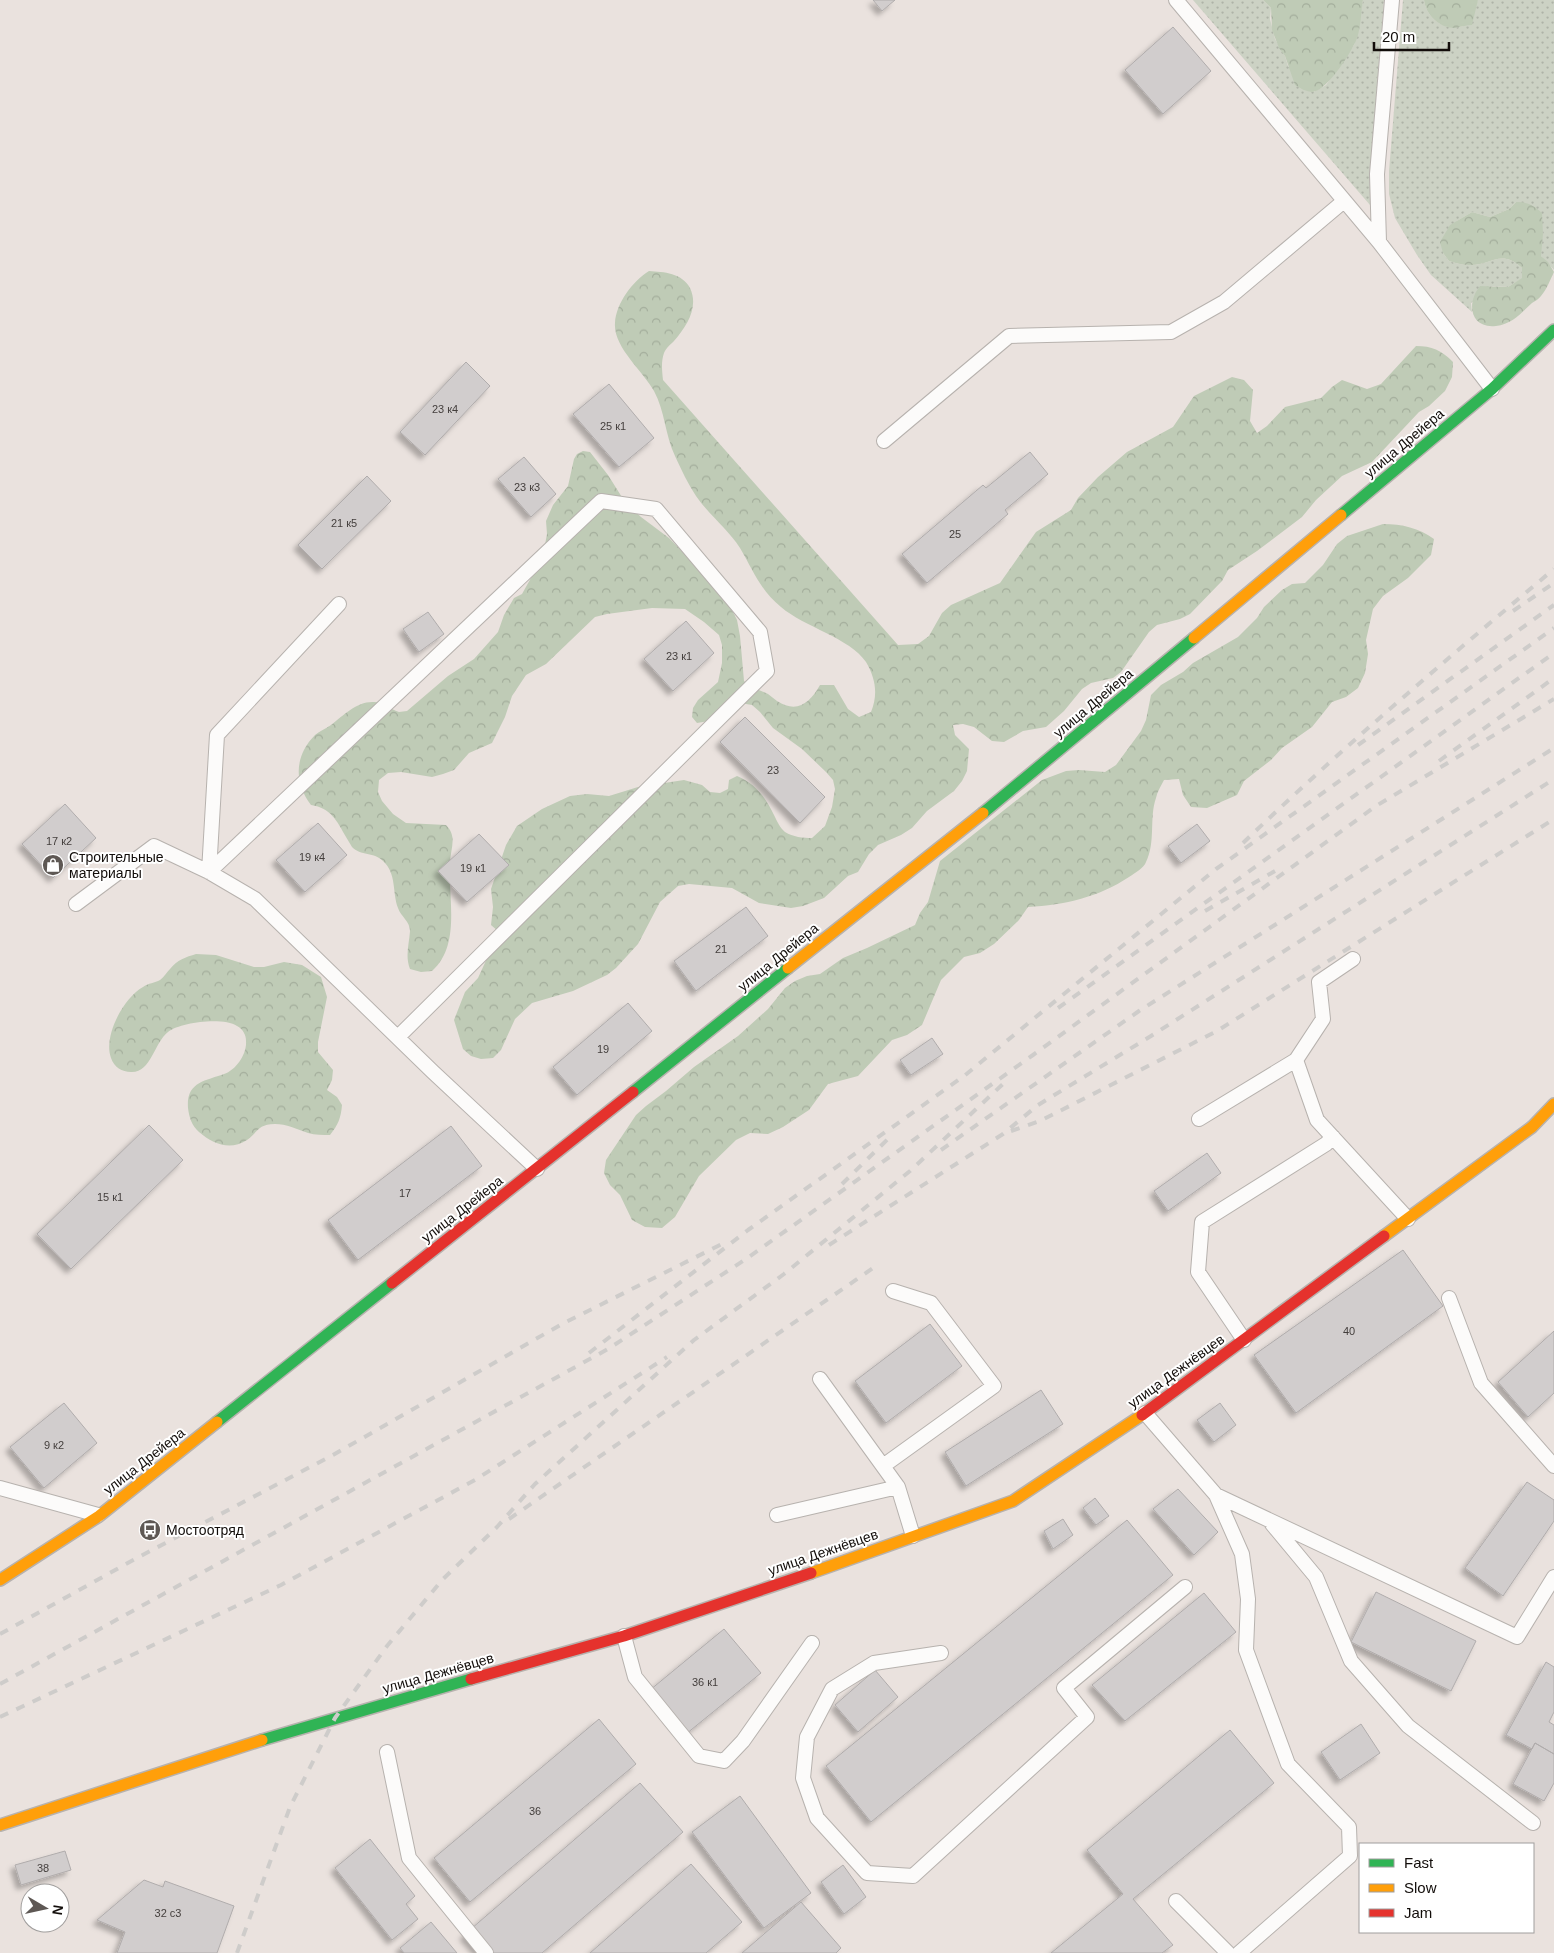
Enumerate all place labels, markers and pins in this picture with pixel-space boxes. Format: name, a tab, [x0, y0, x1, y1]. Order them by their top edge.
place label: Строительные материалы	[69, 849, 164, 881]
shop icon: Строительные материалы	[41, 853, 65, 877]
bus stop icon: Мостоотряд	[138, 1518, 162, 1542]
place label: Мостоотряд	[166, 1522, 244, 1538]

